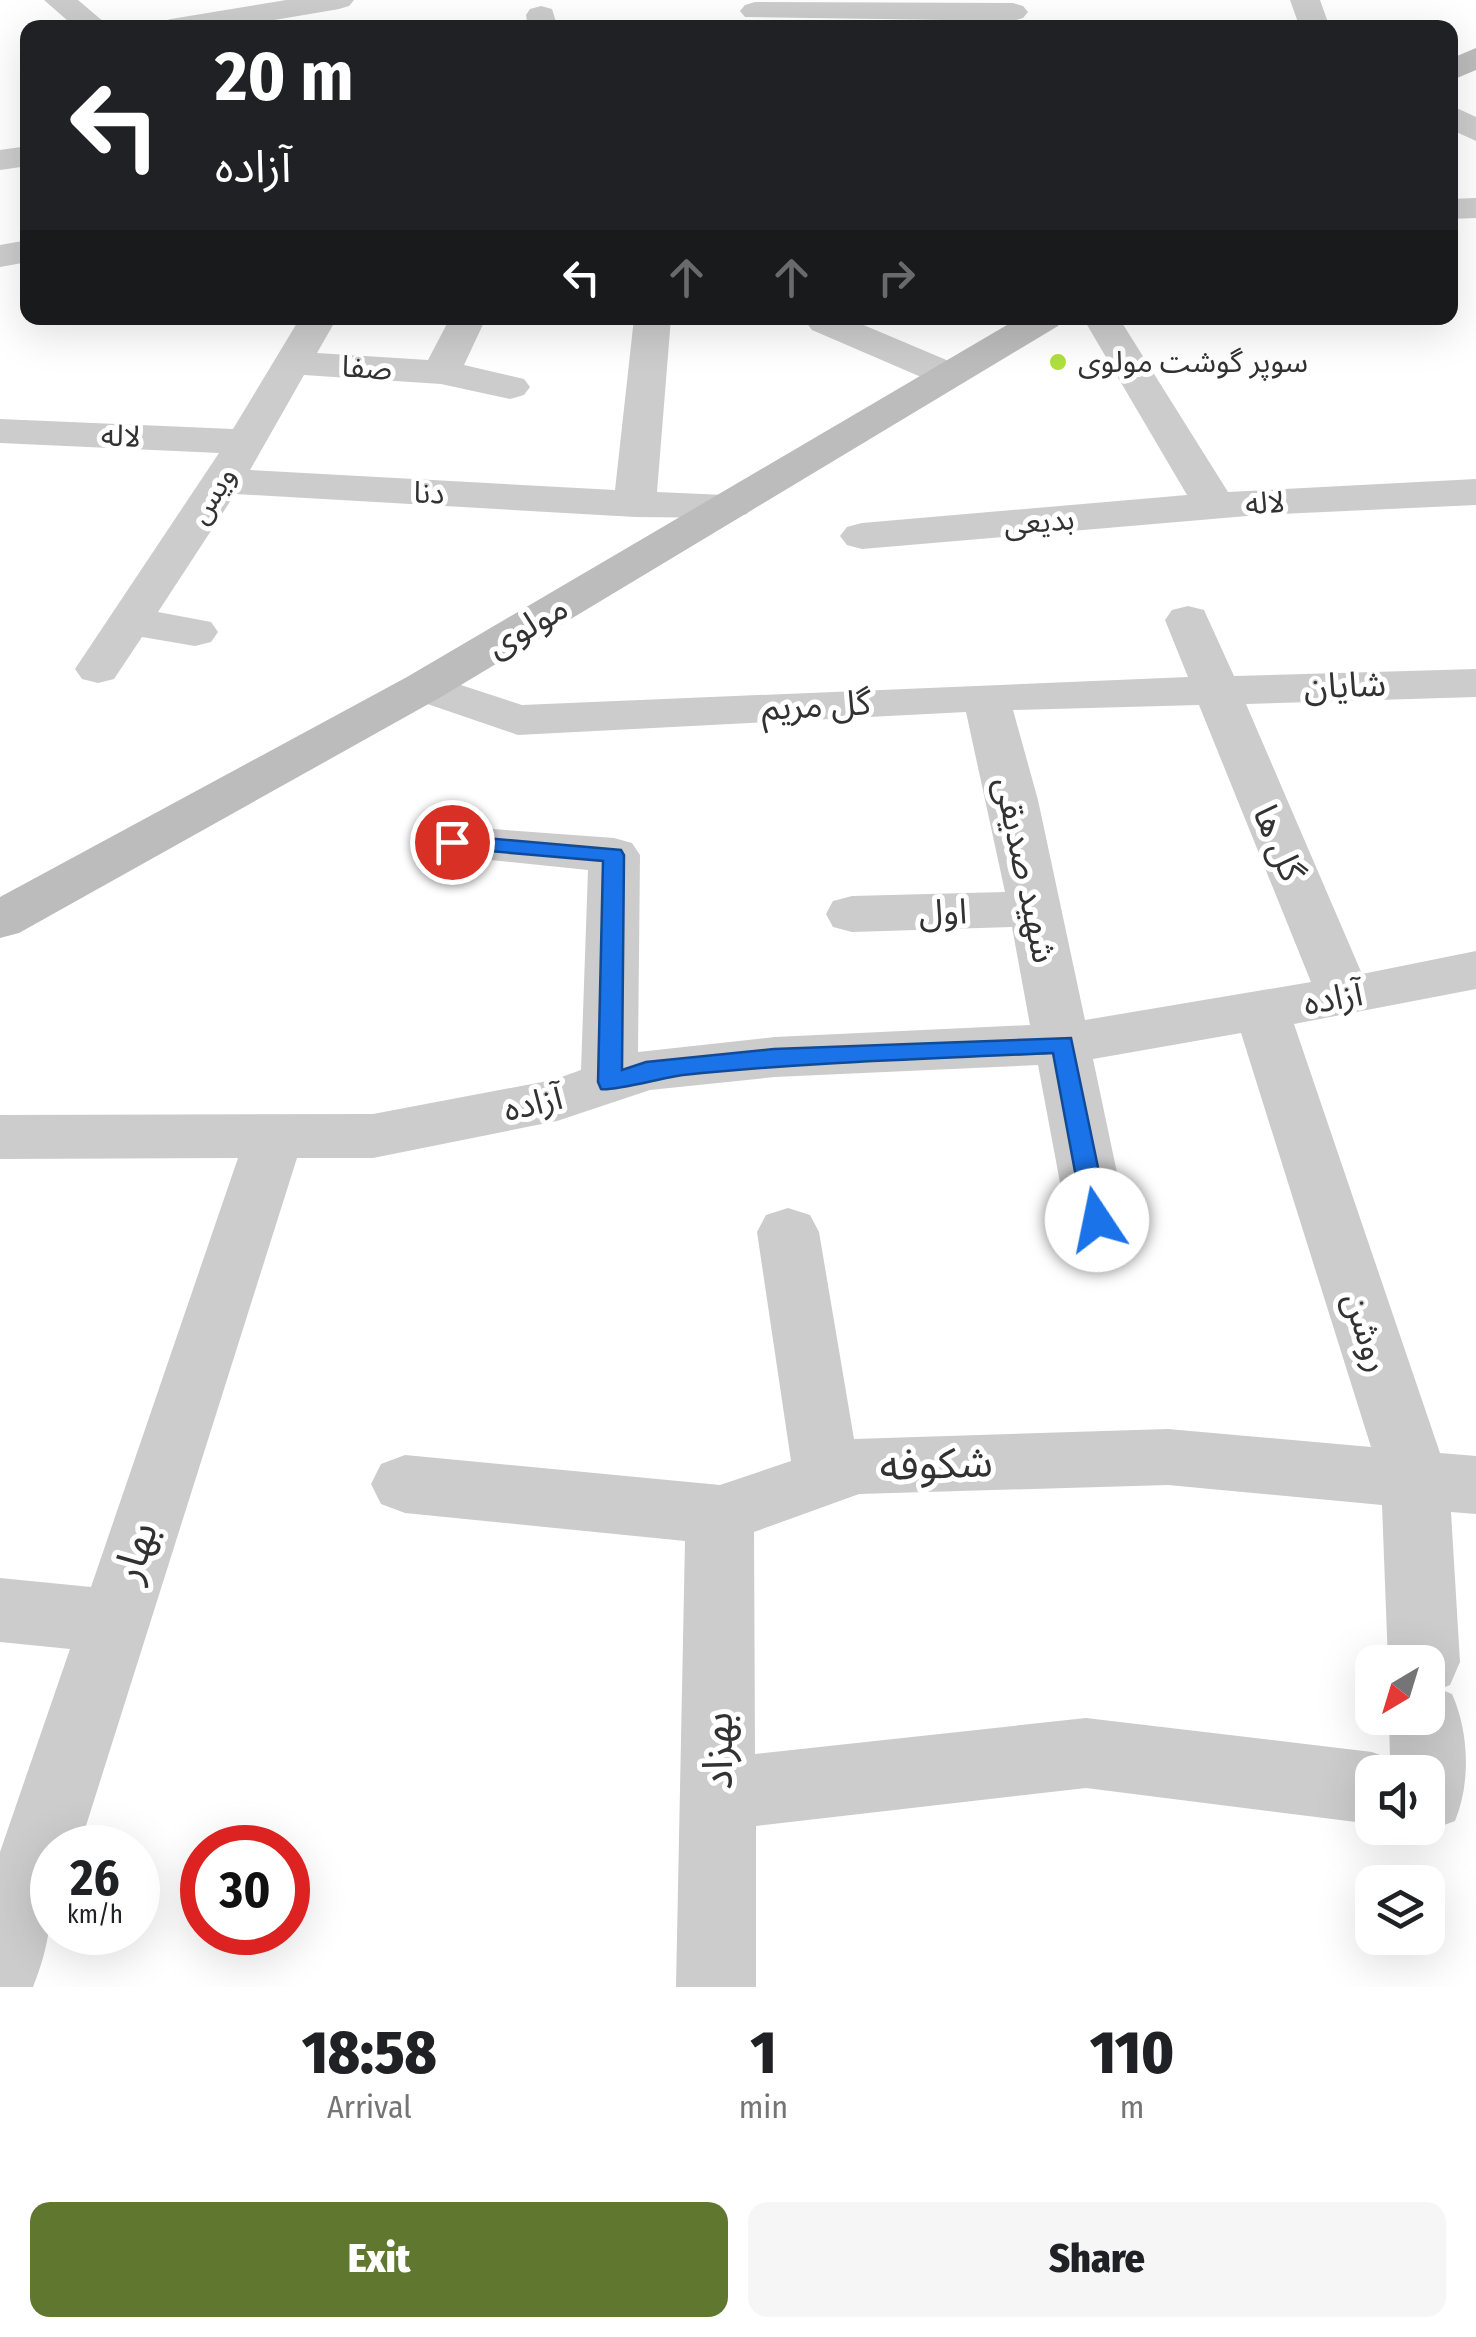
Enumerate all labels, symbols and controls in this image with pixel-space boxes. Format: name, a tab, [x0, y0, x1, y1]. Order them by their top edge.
text: 20 m	[215, 35, 354, 119]
icon: left	[50, 60, 180, 190]
text: آزاده	[215, 140, 291, 194]
icon: left	[554, 250, 609, 305]
icon: ahead	[659, 250, 714, 305]
icon: ahead	[764, 250, 819, 305]
icon: right	[869, 250, 924, 305]
place label: سوپر گوشت مولوی	[1078, 344, 1308, 381]
street label: صفا	[340, 348, 394, 388]
marker: سوپر گوشت مولوی	[1047, 351, 1069, 373]
street label: لاله	[100, 417, 142, 455]
street label: ویس	[181, 460, 243, 530]
street label: دنا	[413, 474, 445, 512]
street label: لاله	[1244, 484, 1286, 522]
street label: بدیعی	[1002, 501, 1076, 543]
street label: مولوی	[479, 586, 575, 666]
street label: شایان	[1303, 663, 1387, 707]
street label: گل مریم	[760, 681, 873, 735]
street label: شهید صدیقی	[986, 773, 1066, 967]
street label: گل ها	[1244, 799, 1314, 888]
pin	[410, 800, 495, 885]
icon: arrive	[425, 815, 480, 870]
street label: اول	[918, 890, 968, 934]
street label: آزاده	[1300, 972, 1368, 1024]
street label: آزاده	[499, 1075, 568, 1130]
position arrow	[1045, 1168, 1149, 1272]
street label: روشن	[1334, 1287, 1400, 1377]
street label: شکوفه	[879, 1437, 993, 1491]
street label: بهار	[101, 1516, 168, 1590]
north arrow	[1355, 1645, 1445, 1735]
map controls	[1355, 1645, 1445, 1955]
street label: بهزاد	[693, 1712, 743, 1790]
button: sound	[1355, 1755, 1445, 1845]
speed limit sign: 30	[180, 1825, 310, 1955]
text: 26	[70, 1848, 120, 1908]
button: layers	[1355, 1865, 1445, 1955]
text: km/h	[67, 1900, 123, 1930]
text: 18:58	[302, 2017, 437, 2089]
text: 1	[750, 2017, 776, 2089]
text: 110	[1090, 2017, 1174, 2089]
text: Arrival	[327, 2088, 412, 2126]
text: min	[739, 2088, 788, 2126]
text: m	[1120, 2088, 1144, 2126]
button: Exit	[30, 2202, 728, 2317]
button: Share	[748, 2202, 1446, 2317]

